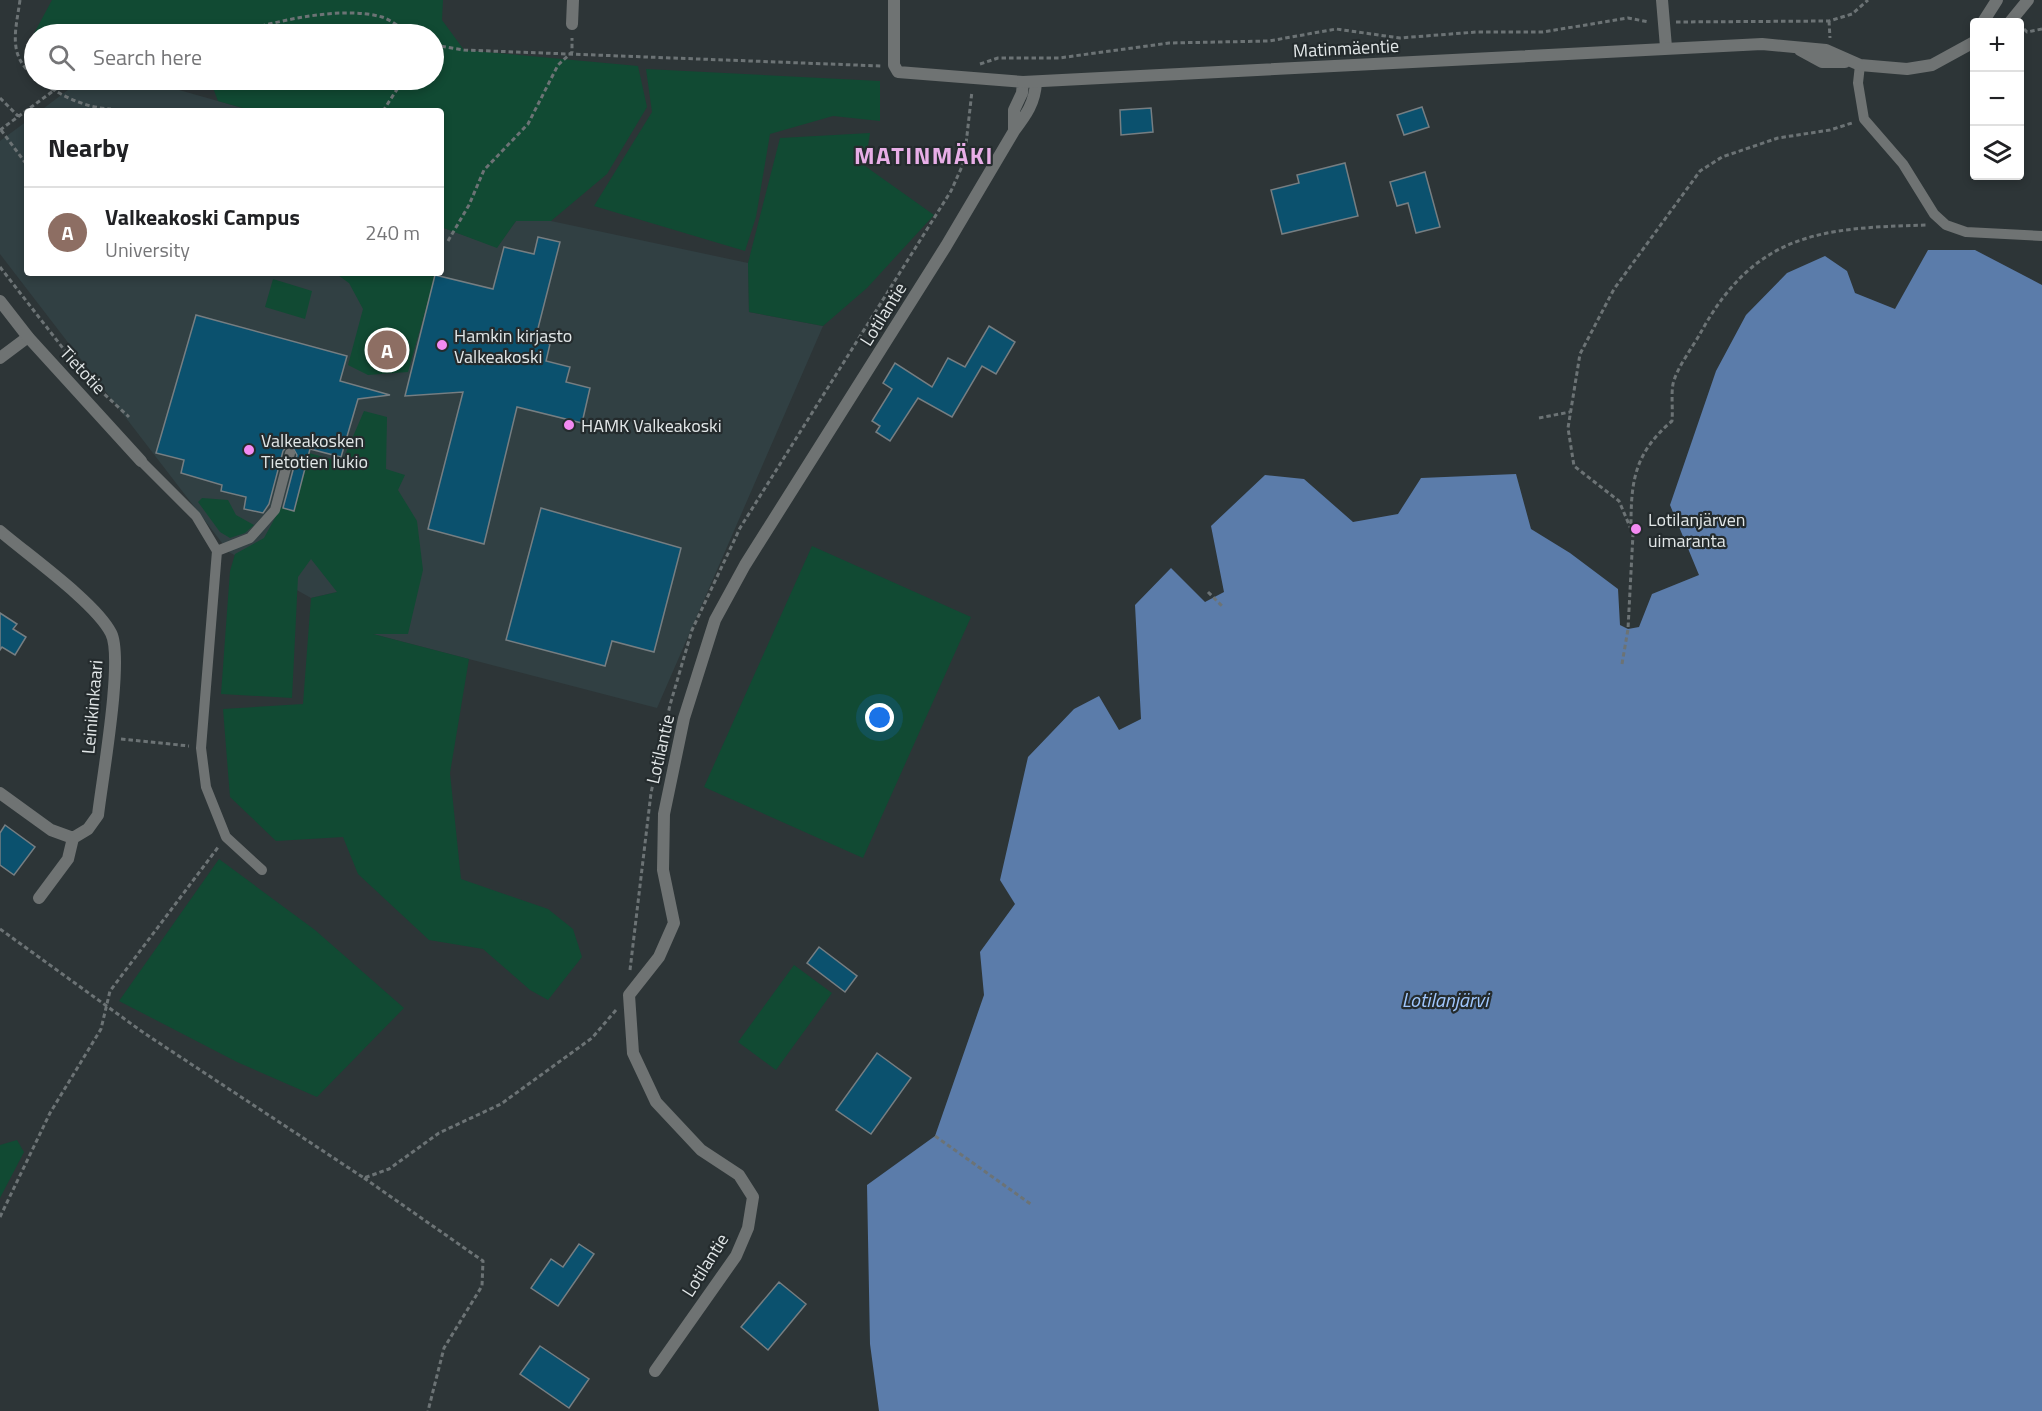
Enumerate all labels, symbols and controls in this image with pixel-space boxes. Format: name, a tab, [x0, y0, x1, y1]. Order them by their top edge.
map controls	[1970, 18, 2024, 180]
button: +	[1970, 18, 2024, 72]
search box	[24, 24, 444, 90]
street label: Matinmäentie	[1292, 32, 1400, 64]
text: Search here	[93, 40, 202, 74]
icon: search	[45, 41, 78, 74]
button: −	[1970, 72, 2024, 126]
button: layers	[1970, 126, 2024, 180]
text: Nearby	[48, 128, 129, 167]
district label: MATINMÄKI	[854, 137, 994, 173]
text: Valkeakoski Campus	[105, 200, 300, 234]
text: A	[61, 217, 74, 248]
text: 240 m	[365, 217, 420, 248]
text: University	[105, 234, 190, 265]
street label: Lotilantie	[853, 277, 913, 351]
place label: Hamkin kirjasto Valkeakoski	[454, 322, 572, 370]
pin: A	[368, 328, 406, 372]
marker: Hamkin kirjasto Valkeakoski	[435, 338, 449, 352]
street label: Tietotie	[54, 340, 112, 400]
place label: HAMK Valkeakoski	[581, 412, 722, 439]
marker: HAMK Valkeakoski	[562, 418, 576, 432]
place label: Valkeakosken Tietotien lukio	[261, 427, 368, 475]
marker: Valkeakosken Tietotien lukio	[242, 443, 256, 457]
place label: Lotilanjärven uimaranta	[1648, 506, 1746, 554]
marker: Lotilanjärven uimaranta	[1629, 522, 1643, 536]
street label: Leinikinkaari	[74, 659, 110, 755]
your location	[865, 703, 894, 732]
street label: Lotilantie	[639, 712, 681, 786]
water label: Lotilanjärvi	[1402, 984, 1491, 1015]
street label: Lotilantie	[675, 1228, 735, 1302]

